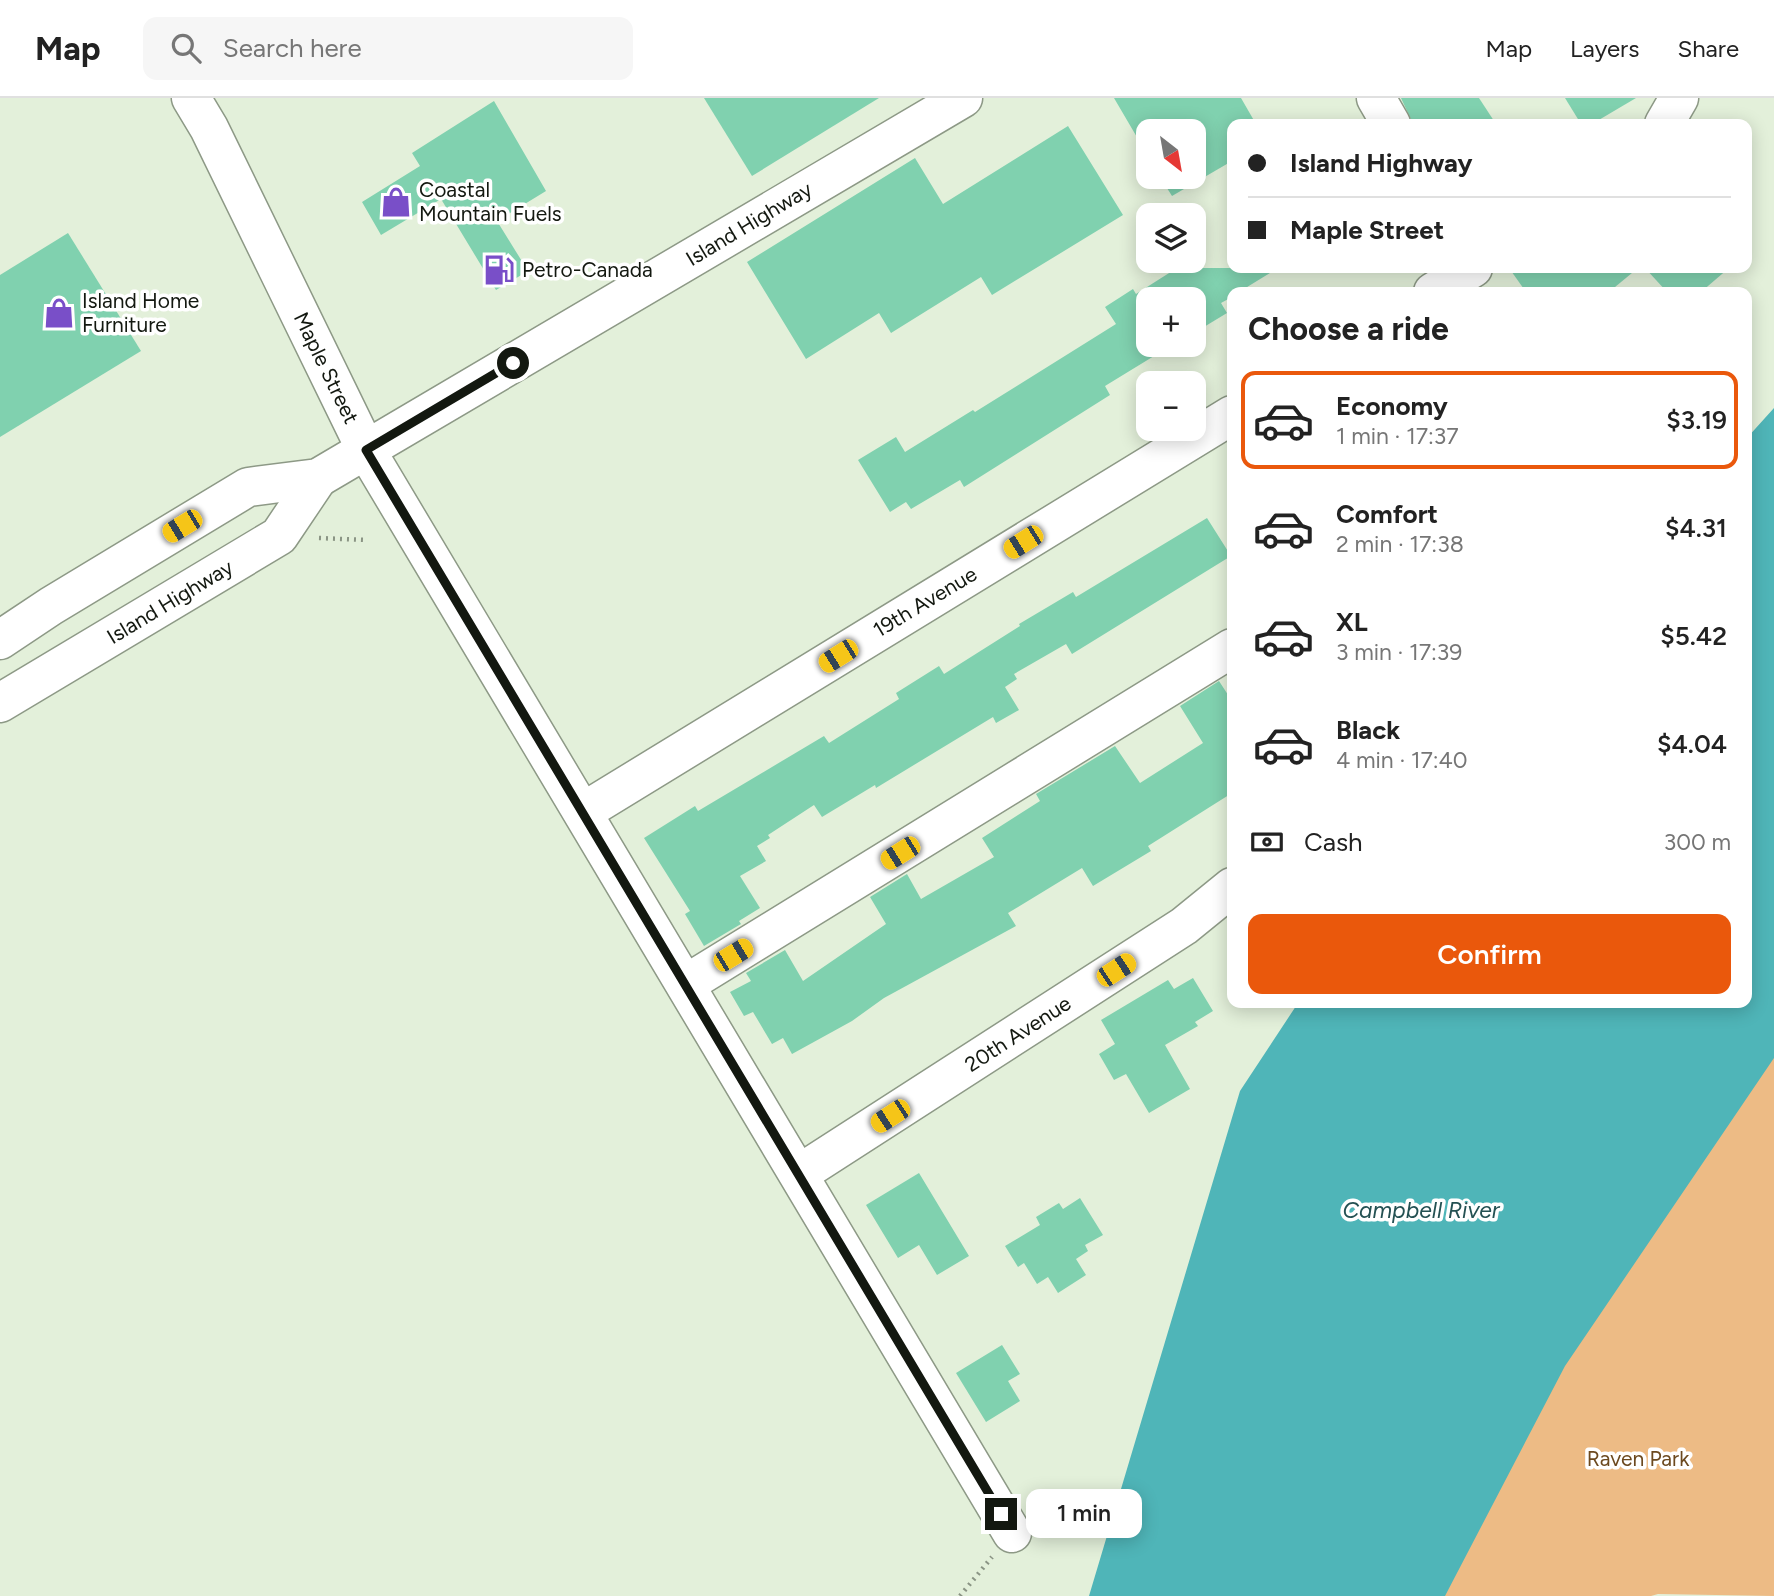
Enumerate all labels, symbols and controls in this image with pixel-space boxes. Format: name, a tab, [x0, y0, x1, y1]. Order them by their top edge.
search box	[143, 17, 633, 80]
text: Map	[35, 29, 101, 68]
icon: search	[167, 29, 205, 67]
text: Search here	[223, 32, 362, 64]
text: Map	[1485, 34, 1532, 63]
text: Layers	[1570, 34, 1639, 63]
text: Share	[1677, 34, 1739, 63]
north arrow	[1136, 119, 1206, 189]
map controls	[1136, 119, 1206, 441]
text: Island Highway	[1290, 147, 1472, 179]
street label: Island Highway	[681, 176, 816, 271]
place label: Coastal Mountain Fuels	[419, 177, 562, 226]
shop icon: Coastal Mountain Fuels	[379, 185, 413, 219]
button: layers	[1136, 203, 1206, 273]
text: Maple Street	[1290, 214, 1444, 246]
fuel station icon: Petro-Canada	[482, 253, 516, 287]
place label: Petro-Canada	[522, 257, 653, 282]
button: +	[1136, 287, 1206, 357]
place label: Island Home Furniture	[82, 288, 199, 337]
shop icon: Island Home Furniture	[42, 296, 76, 330]
street label: Maple Street	[289, 308, 364, 428]
text: Choose a ride	[1248, 310, 1449, 348]
route start	[497, 347, 529, 379]
button: −	[1136, 371, 1206, 441]
icon: car	[1252, 389, 1315, 452]
text: Economy	[1336, 390, 1448, 422]
text: $3.19	[1666, 404, 1727, 436]
text: 1 min · 17:37	[1336, 422, 1459, 450]
icon: car	[1252, 497, 1315, 560]
text: Comfort	[1336, 498, 1438, 530]
car	[159, 506, 206, 546]
text: $4.31	[1665, 512, 1727, 544]
car	[1000, 522, 1047, 562]
text: 2 min · 17:38	[1336, 530, 1464, 558]
street label: Island Highway	[102, 554, 237, 649]
street label: 19th Avenue	[868, 561, 981, 642]
icon: car	[1252, 605, 1315, 668]
text: XL	[1336, 606, 1368, 638]
text: $5.42	[1660, 620, 1727, 652]
car	[815, 636, 862, 676]
text: 3 min · 17:39	[1336, 638, 1462, 666]
icon: car	[1252, 713, 1315, 776]
text: Black	[1336, 714, 1400, 746]
text: $4.04	[1657, 728, 1727, 760]
text: 4 min · 17:40	[1336, 746, 1468, 774]
icon: cash	[1248, 823, 1286, 861]
text: Cash	[1304, 826, 1363, 858]
text: 300 m	[1664, 828, 1731, 856]
car	[877, 833, 924, 873]
button: Confirm	[1248, 914, 1731, 994]
car	[710, 935, 757, 975]
car	[1093, 950, 1140, 990]
street label: 20th Avenue	[960, 990, 1075, 1077]
car	[867, 1096, 914, 1136]
water label: Campbell River	[1342, 1196, 1501, 1224]
park label: Raven Park	[1587, 1446, 1690, 1471]
callout: 1 min	[1026, 1490, 1141, 1538]
route end	[985, 1498, 1017, 1530]
text: 1 min	[1057, 1499, 1111, 1527]

